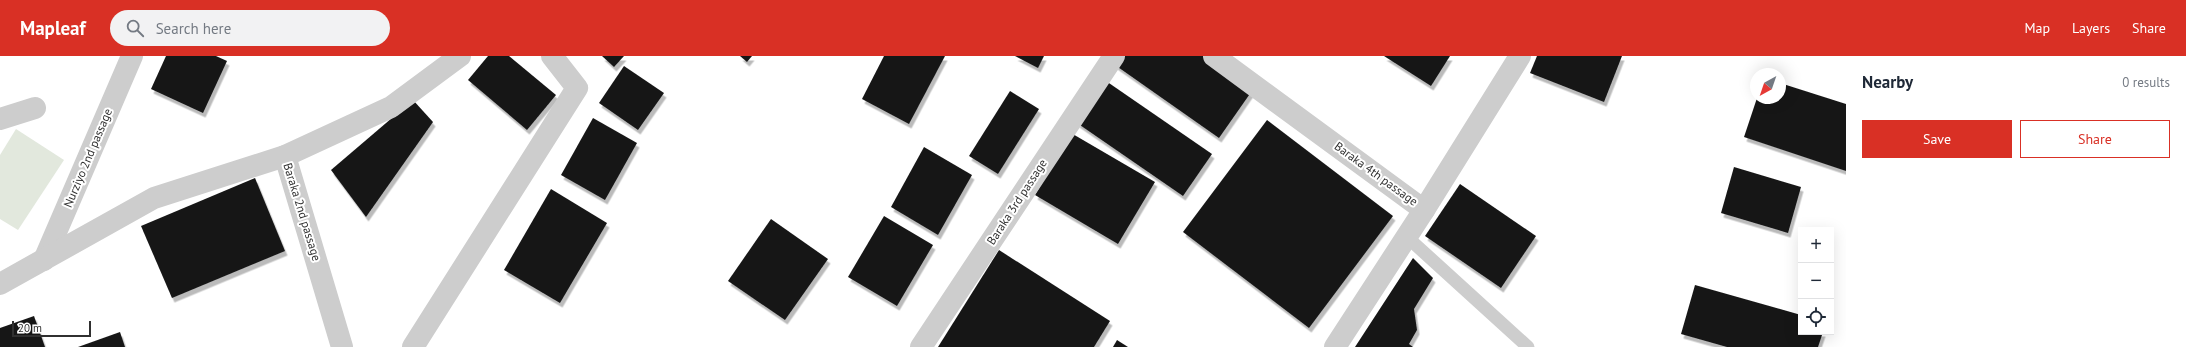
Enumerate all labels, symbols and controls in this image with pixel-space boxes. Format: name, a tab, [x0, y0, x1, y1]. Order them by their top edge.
search box	[110, 10, 390, 46]
text: Mapleaf	[20, 16, 86, 40]
icon: search	[124, 17, 146, 39]
text: Search here	[156, 19, 231, 38]
text: Map	[2024, 19, 2050, 37]
text: Layers	[2072, 19, 2110, 37]
text: Share	[2132, 19, 2166, 37]
north arrow	[1750, 68, 1786, 104]
text: Nearby	[1862, 71, 1913, 93]
text: 0 results	[2122, 74, 2170, 91]
street label: Nurziyo 2nd passage	[60, 106, 115, 210]
button: Save	[1862, 120, 2012, 158]
button: Share	[2020, 120, 2170, 158]
street label: Baraka 4th passage	[1332, 138, 1421, 209]
street label: Baraka 3rd passage	[983, 156, 1050, 247]
street label: Baraka 2nd passage	[280, 161, 325, 263]
map controls	[1798, 227, 1834, 335]
button: +	[1798, 227, 1834, 263]
button: −	[1798, 263, 1834, 299]
button: locate	[1798, 299, 1834, 335]
scale bar	[12, 319, 91, 338]
text: 20 m	[18, 321, 42, 335]

